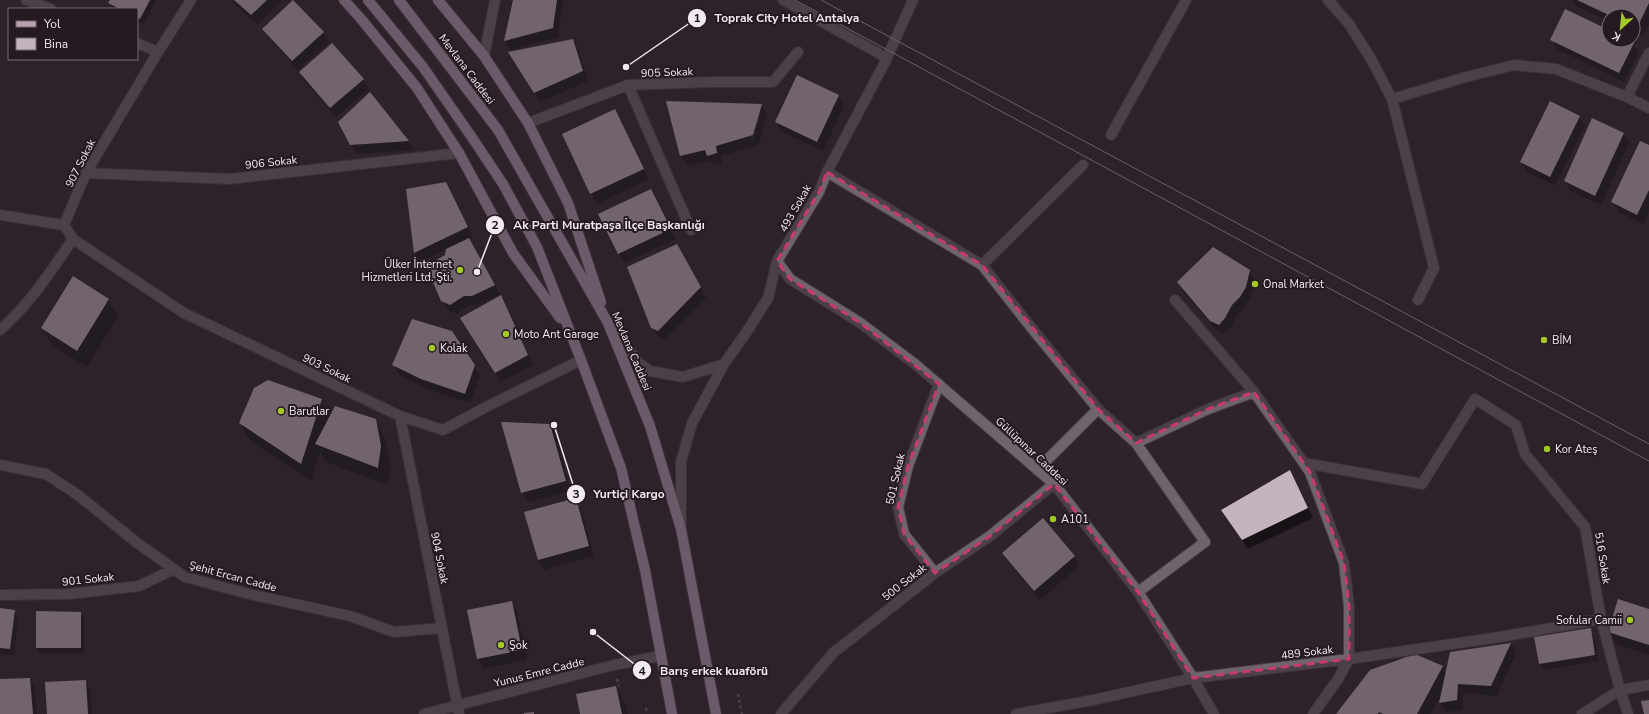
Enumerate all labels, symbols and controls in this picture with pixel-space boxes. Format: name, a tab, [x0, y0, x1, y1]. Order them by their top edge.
callout: Toprak City Hotel Antalya	[687, 6, 867, 30]
legend	[8, 8, 138, 60]
north arrow	[1601, 8, 1641, 48]
text: 1	[693, 10, 701, 26]
text: Toprak City Hotel Antalya	[715, 10, 859, 26]
text: Yol	[43, 16, 61, 32]
text: K	[1609, 28, 1623, 45]
street label: Mevlana Caddesi	[435, 31, 498, 108]
text: Bina	[44, 36, 68, 52]
street label: 905 Sokak	[641, 64, 694, 81]
street label: 907 Sokak	[62, 136, 99, 190]
street label: 906 Sokak	[244, 152, 298, 173]
street label: 493 Sokak	[776, 181, 815, 235]
callout: Ak Parti Muratpaşa İlçe Başkanlığı	[485, 213, 713, 237]
text: 2	[491, 217, 499, 233]
text: Ak Parti Muratpaşa İlçe Başkanlığı	[513, 217, 705, 233]
place label: Ülker İnternet Hizmetleri Ltd. Şti.	[362, 257, 452, 285]
marker: Ülker İnternet Hizmetleri Ltd. Şti.	[455, 265, 465, 275]
place label: Onal Market	[1263, 277, 1324, 292]
marker: Onal Market	[1250, 279, 1260, 289]
street label: Mevlana Caddesi	[608, 309, 655, 393]
place label: Moto Ant Garage	[514, 327, 599, 342]
marker: Moto Ant Garage	[501, 329, 511, 339]
place label: BİM	[1552, 333, 1572, 348]
marker: BİM	[1539, 335, 1549, 345]
place label: Kolak	[440, 341, 468, 356]
marker: Kolak	[427, 343, 437, 353]
street label: 903 Sokak	[300, 350, 354, 387]
place label: Barutlar	[289, 404, 329, 419]
marker: Barutlar	[276, 406, 286, 416]
street label: Güllüpınar Caddesi	[992, 414, 1071, 489]
place label: Kor Ateş	[1555, 442, 1597, 457]
marker: Kor Ateş	[1542, 444, 1552, 454]
street label: 501 Sokak	[882, 451, 909, 506]
callout: Yurtiçi Kargo	[566, 482, 673, 506]
text: 3	[572, 486, 580, 502]
text: Yurtiçi Kargo	[592, 486, 665, 502]
place label: A101	[1061, 512, 1089, 527]
marker: A101	[1048, 514, 1058, 524]
street label: 904 Sokak	[427, 531, 452, 586]
street label: 516 Sokak	[1591, 531, 1614, 586]
street label: Şehit Ercan Cadde	[187, 558, 278, 595]
street label: 500 Sokak	[879, 560, 930, 604]
street label: 901 Sokak	[61, 569, 115, 590]
place label: Sofular Camii	[1556, 613, 1622, 628]
marker: Sofular Camii	[1625, 615, 1635, 625]
place label: Şok	[509, 638, 528, 653]
marker: Şok	[496, 640, 506, 650]
street label: 489 Sokak	[1280, 642, 1334, 663]
street label: Yunus Emre Cadde	[491, 654, 586, 691]
callout: Barış erkek kuaförü	[632, 658, 776, 682]
text: 4	[638, 663, 646, 679]
text: Barış erkek kuaförü	[660, 663, 768, 679]

